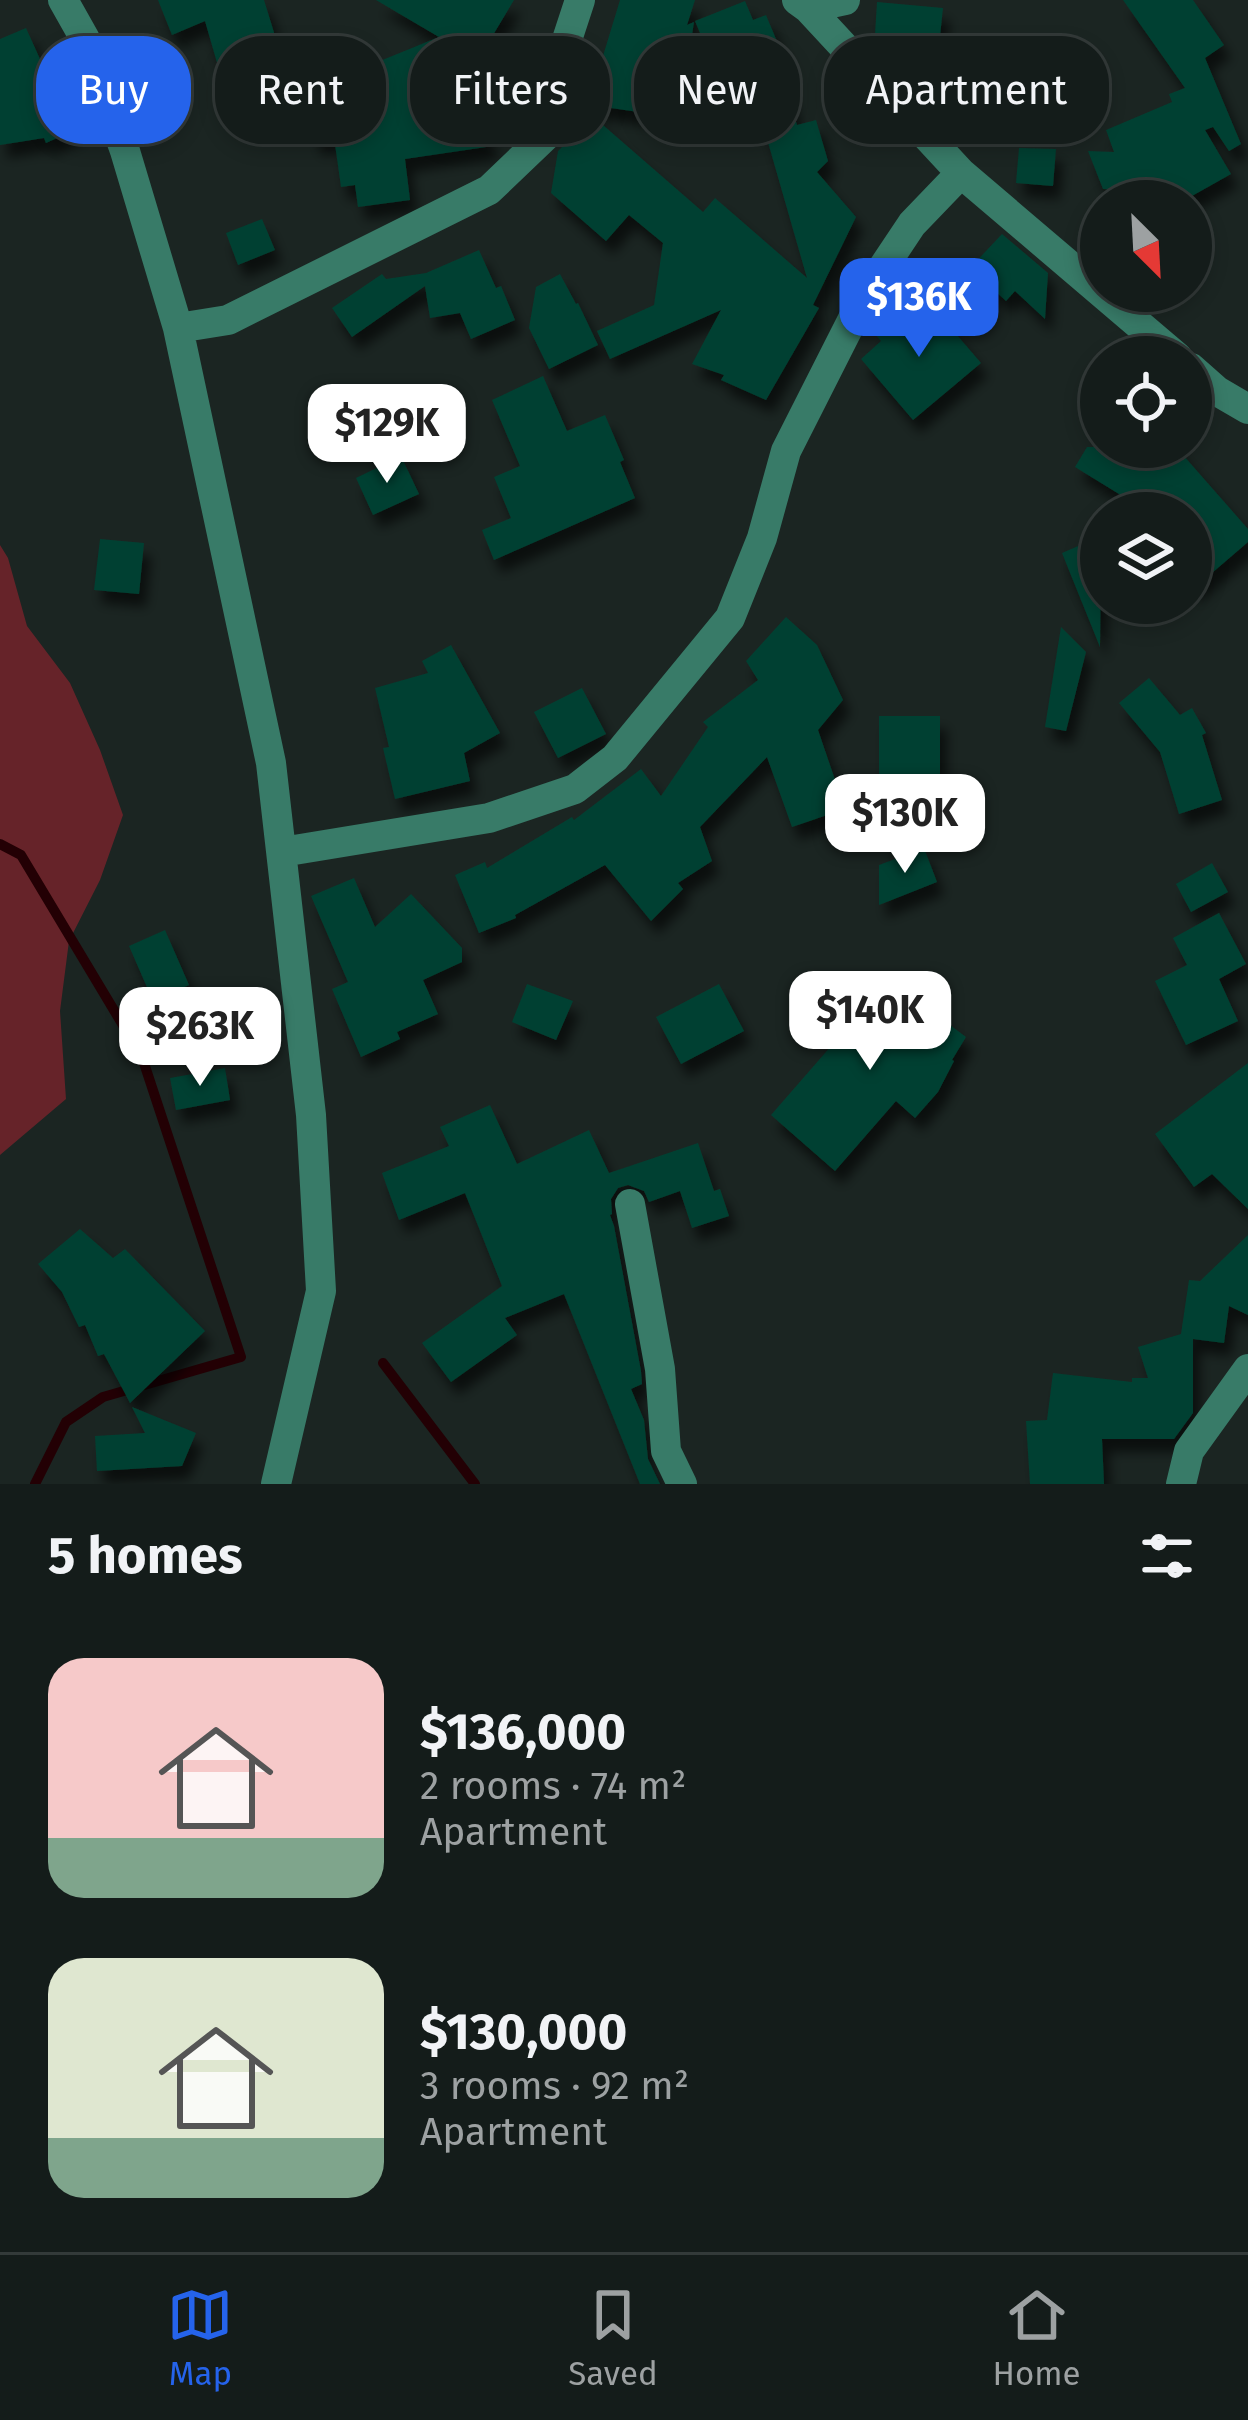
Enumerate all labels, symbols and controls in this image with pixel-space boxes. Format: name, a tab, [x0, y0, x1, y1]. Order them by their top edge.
chip: Buy	[36, 36, 191, 144]
chip: Rent	[215, 36, 386, 144]
chip: Filters	[410, 36, 610, 144]
chip: New	[634, 36, 800, 144]
chip: Apartment	[824, 36, 1109, 144]
north arrow	[1080, 180, 1212, 312]
map controls	[1080, 180, 1212, 624]
pin: $136K	[835, 258, 1003, 360]
text: $136K	[866, 274, 972, 320]
button: locate	[1080, 336, 1212, 468]
pin: $129K	[303, 384, 471, 486]
text: $129K	[335, 400, 439, 446]
button: layers	[1080, 492, 1212, 624]
pin: $130K	[821, 774, 989, 876]
text: $130K	[852, 790, 958, 836]
pin: $140K	[786, 971, 954, 1073]
pin: $263K	[116, 987, 284, 1089]
text: $140K	[816, 987, 924, 1033]
text: $263K	[146, 1003, 254, 1049]
icon: filters	[1134, 1523, 1200, 1589]
text: 5 homes	[48, 1525, 243, 1587]
text: $136,000	[420, 1701, 626, 1763]
icon: home	[144, 1706, 288, 1850]
text: 2 rooms · 74 m²	[420, 1763, 686, 1809]
text: Apartment	[420, 1809, 607, 1855]
text: $130,000	[420, 2001, 627, 2063]
icon: home	[144, 2006, 288, 2150]
text: 3 rooms · 92 m²	[420, 2063, 689, 2109]
text: Apartment	[420, 2109, 607, 2155]
tab: Map	[167, 2282, 233, 2394]
tab: Saved	[568, 2282, 658, 2394]
tab: Home	[993, 2282, 1081, 2394]

